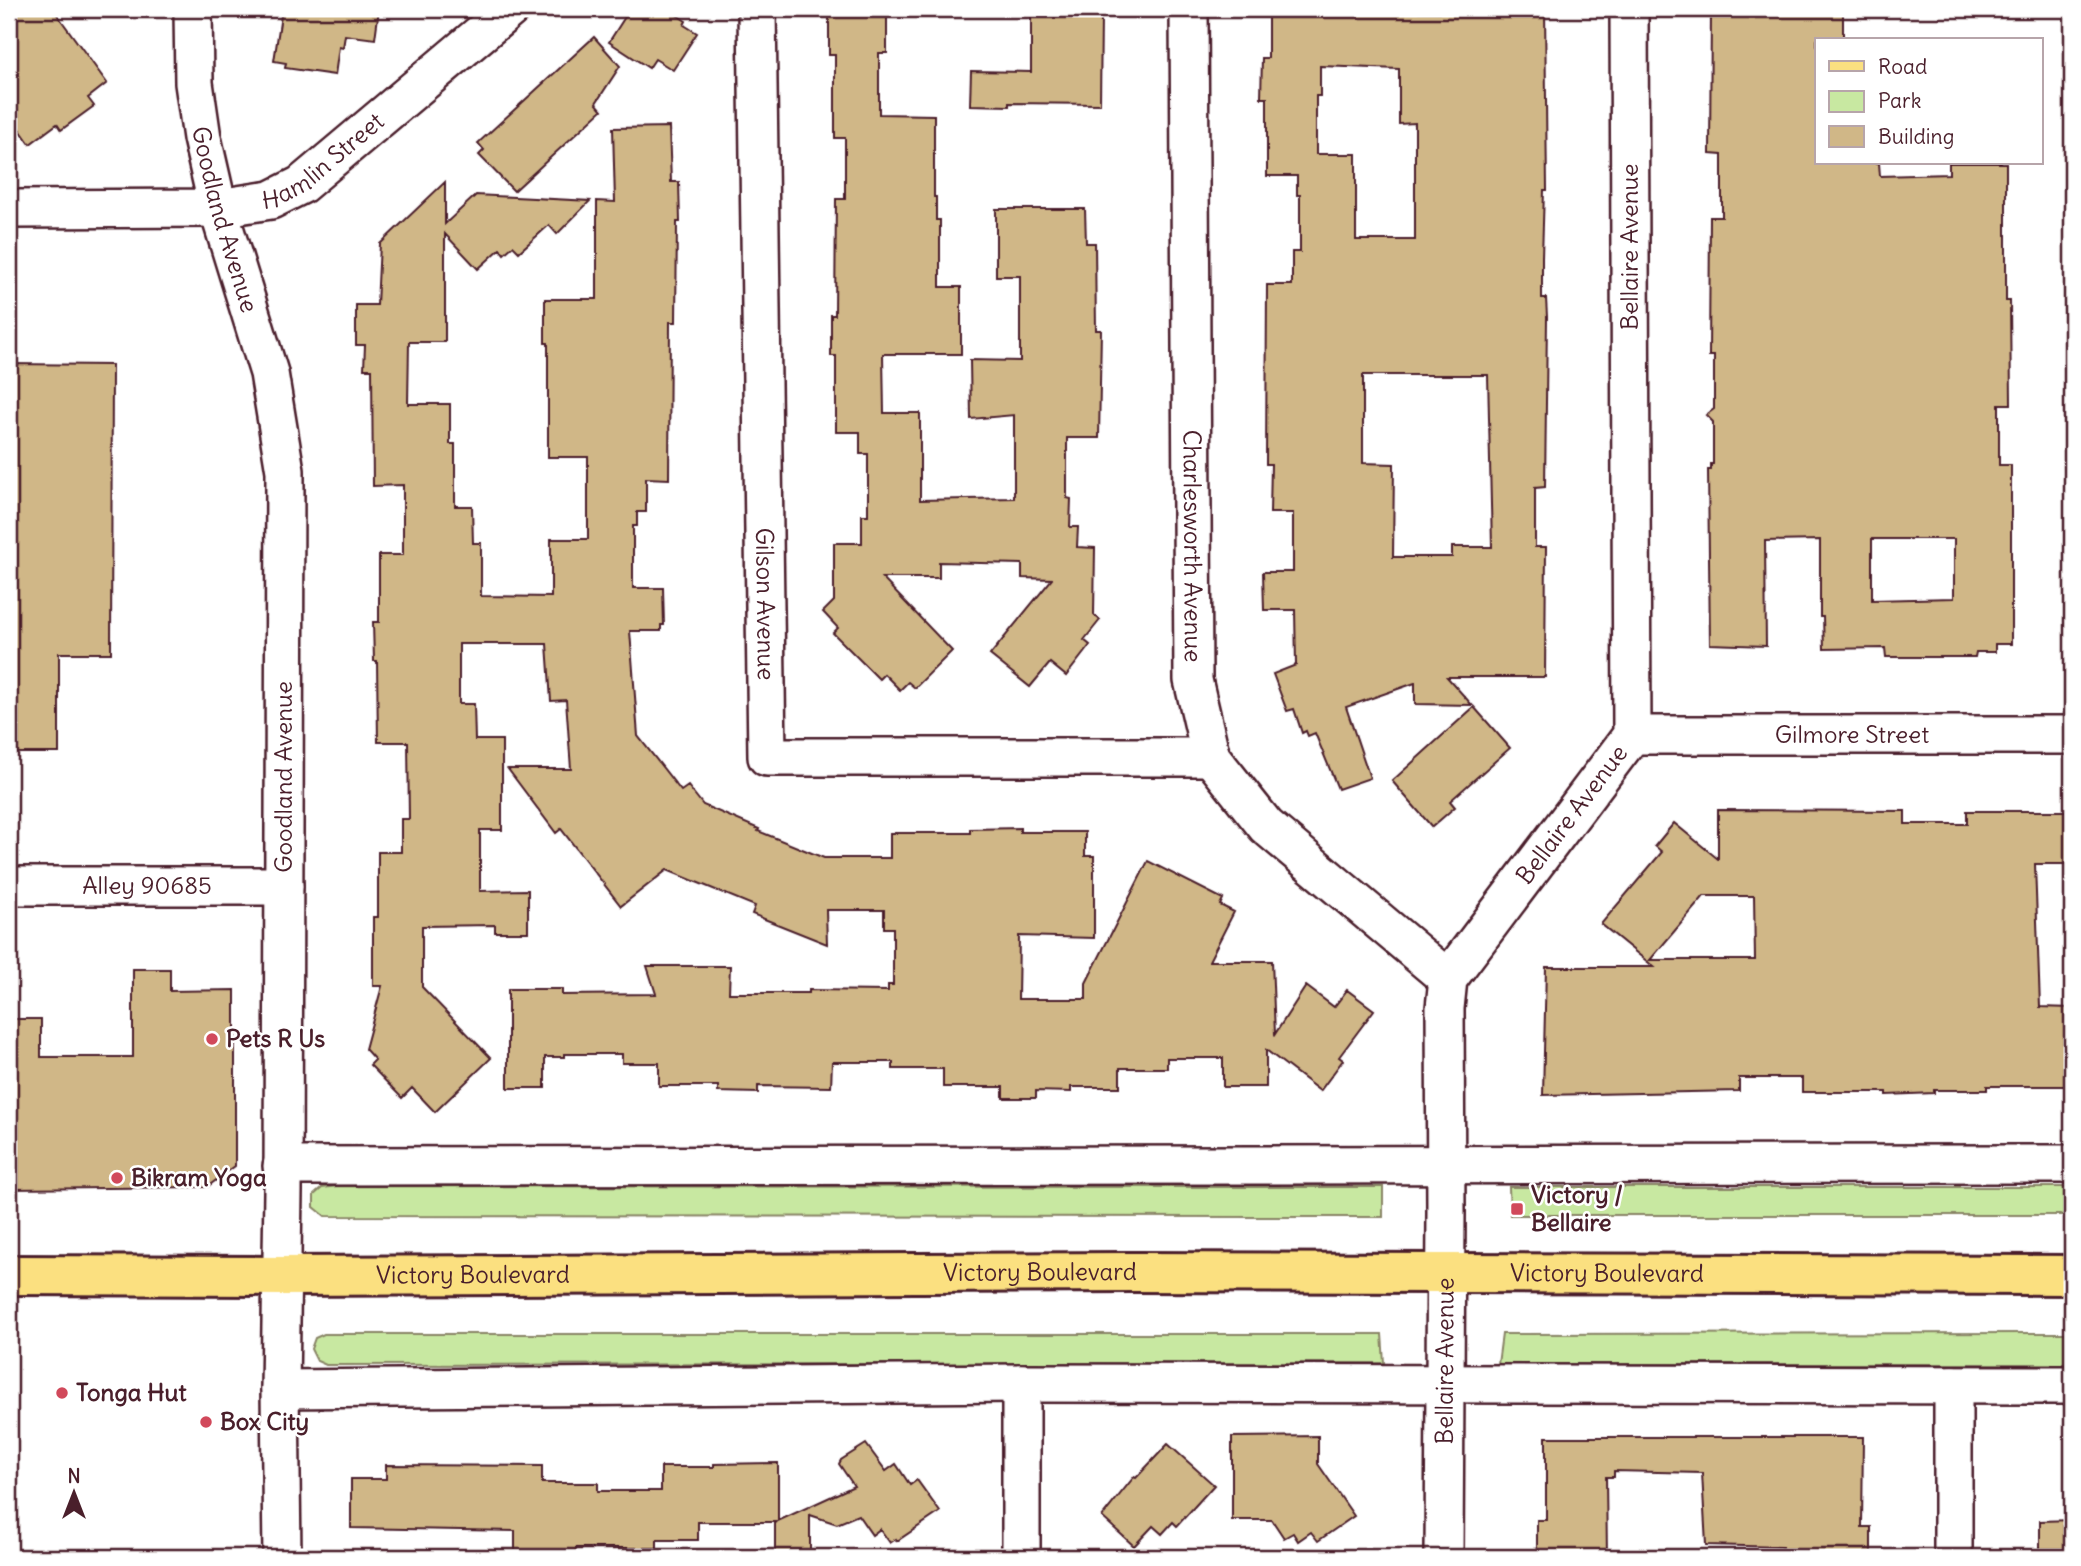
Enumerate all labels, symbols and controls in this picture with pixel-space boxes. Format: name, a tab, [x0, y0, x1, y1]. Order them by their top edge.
legend	[1815, 38, 2042, 164]
text: Road	[1878, 53, 1927, 80]
text: Park	[1878, 87, 1921, 114]
street label: Hamlin Street	[260, 106, 390, 215]
text: Building	[1878, 123, 1954, 150]
street label: Goodland Avenue	[186, 124, 265, 316]
street label: Bellaire Avenue	[1614, 164, 1644, 330]
street label: Charlesworth Avenue	[1178, 430, 1209, 662]
street label: Gilson Avenue	[750, 527, 782, 680]
street label: Goodland Avenue	[268, 681, 298, 873]
street label: Gilmore Street	[1775, 719, 1929, 749]
street label: Bellaire Avenue	[1509, 738, 1633, 890]
street label: Alley 90685	[82, 870, 212, 900]
place label: Pets R Us	[226, 1023, 325, 1053]
marker: Pets R Us	[204, 1031, 220, 1047]
place label: Bikram Yoga	[131, 1162, 267, 1192]
marker: Bikram Yoga	[109, 1170, 125, 1186]
place label: Victory / Bellaire	[1531, 1179, 1623, 1237]
marker: Victory / Bellaire	[1509, 1201, 1525, 1217]
street label: Victory Boulevard	[943, 1256, 1137, 1287]
street label: Victory Boulevard	[1510, 1257, 1704, 1288]
street label: Victory Boulevard	[376, 1259, 570, 1290]
street label: Bellaire Avenue	[1429, 1278, 1460, 1444]
place label: Tonga Hut	[76, 1377, 187, 1407]
marker: Tonga Hut	[54, 1385, 70, 1401]
place label: Box City	[220, 1406, 309, 1436]
marker: Box City	[198, 1414, 214, 1430]
north arrow	[38, 1458, 108, 1528]
text: N	[67, 1464, 81, 1488]

